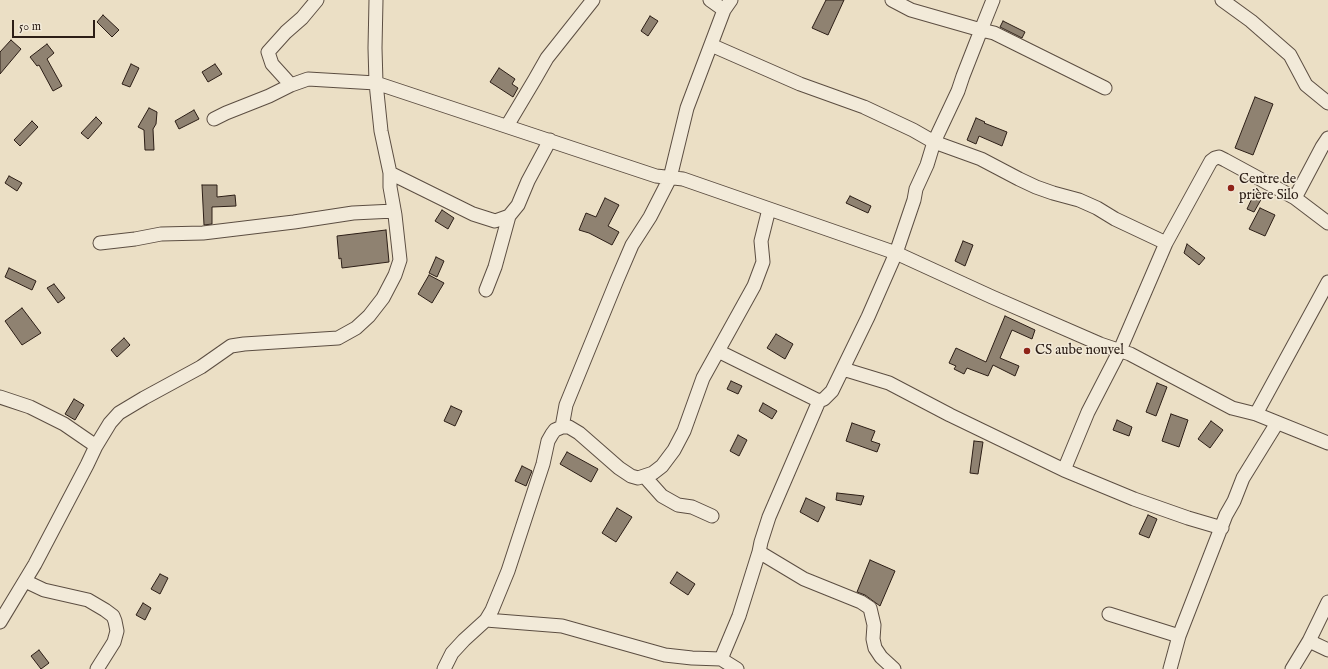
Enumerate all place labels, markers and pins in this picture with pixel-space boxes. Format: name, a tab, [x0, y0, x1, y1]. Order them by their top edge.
place label: Centre de prière Silo	[1239, 172, 1299, 204]
marker: Centre de prière Silo	[1226, 183, 1236, 193]
place label: CS aube nouvel	[1035, 343, 1124, 359]
marker: CS aube nouvel	[1022, 346, 1032, 356]

